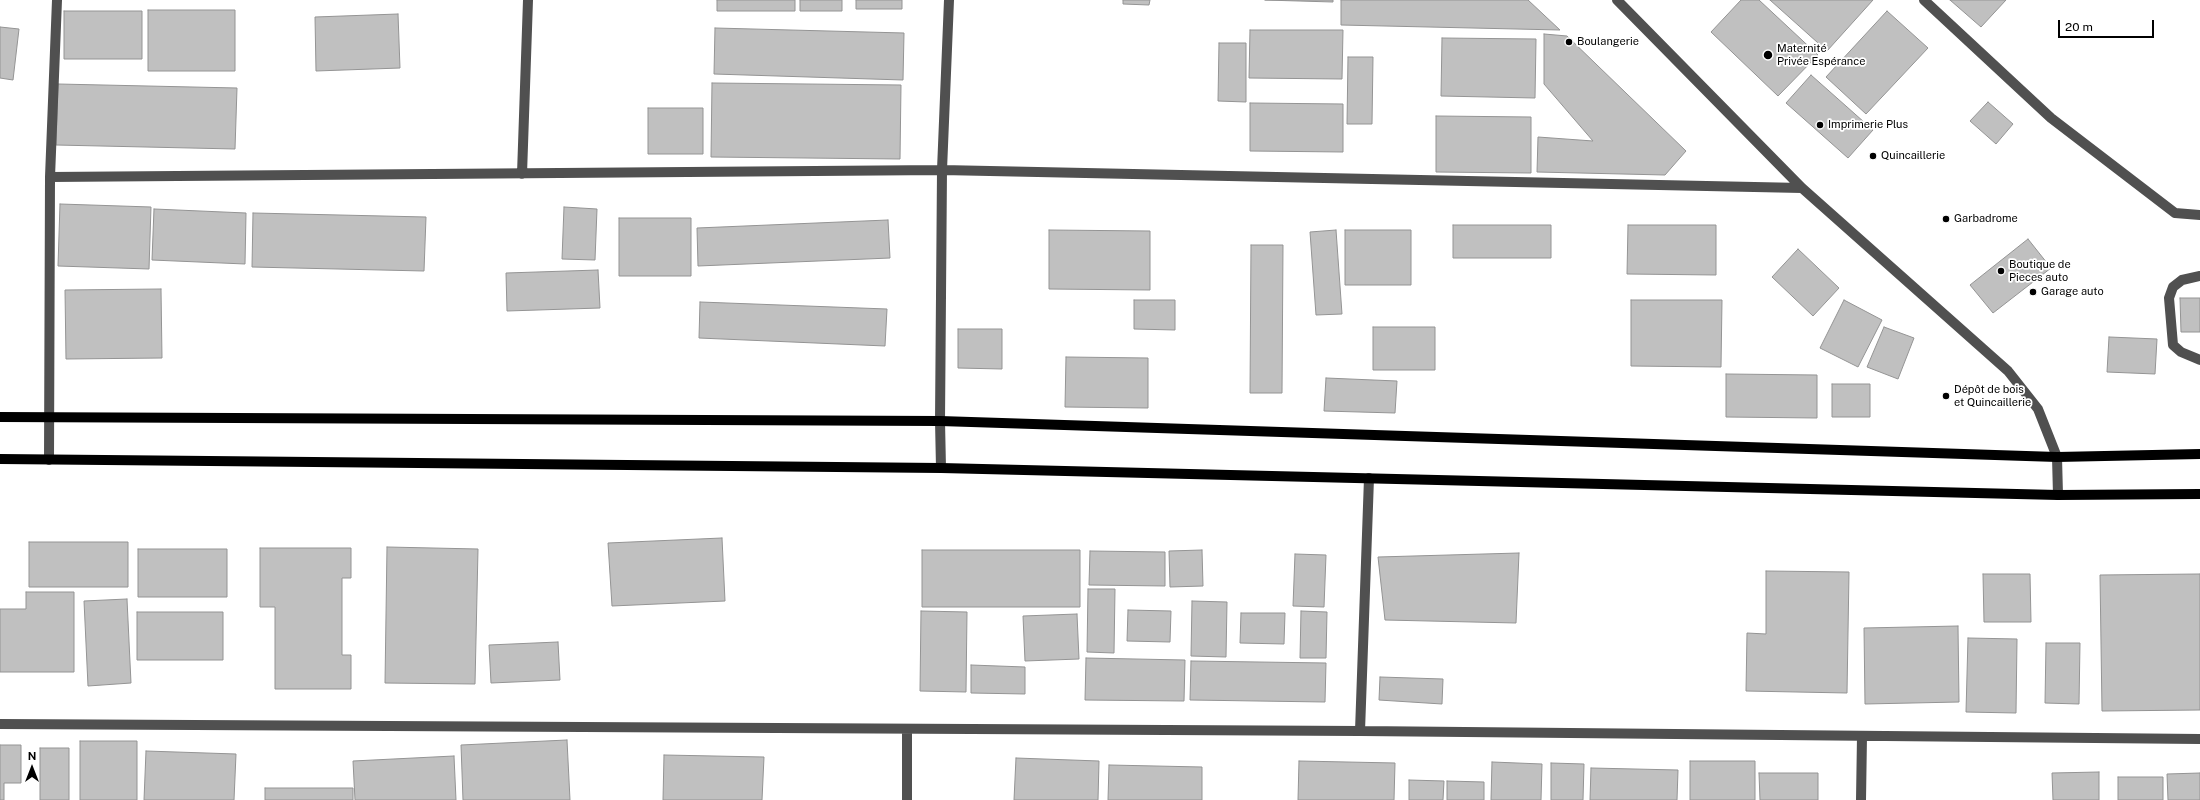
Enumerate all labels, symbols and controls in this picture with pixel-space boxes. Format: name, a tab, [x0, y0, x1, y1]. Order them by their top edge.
scale bar	[2060, 12, 2156, 38]
text: 20 m	[2065, 20, 2093, 34]
place label: Boulangerie	[1577, 35, 1639, 49]
marker: Boulangerie	[1564, 37, 1574, 47]
place label: Maternité Privée Espérance	[1777, 42, 1865, 68]
marker: Maternité Privée Espérance	[1762, 49, 1774, 61]
place label: Imprimerie Plus	[1828, 118, 1908, 132]
marker: Imprimerie Plus	[1815, 120, 1825, 130]
place label: Quincaillerie	[1881, 149, 1945, 163]
marker: Quincaillerie	[1868, 151, 1878, 161]
place label: Garbadrome	[1954, 212, 2018, 226]
marker: Garbadrome	[1941, 214, 1951, 224]
place label: Boutique de Pieces auto	[2009, 258, 2071, 284]
marker: Boutique de Pieces auto	[1996, 266, 2006, 276]
place label: Garage auto	[2041, 285, 2104, 299]
marker: Garage auto	[2028, 287, 2038, 297]
place label: Dépôt de bois et Quincaillerie	[1954, 383, 2031, 409]
marker: Dépôt de bois et Quincaillerie	[1941, 391, 1951, 401]
north arrow	[12, 748, 52, 788]
text: N	[28, 750, 36, 762]

